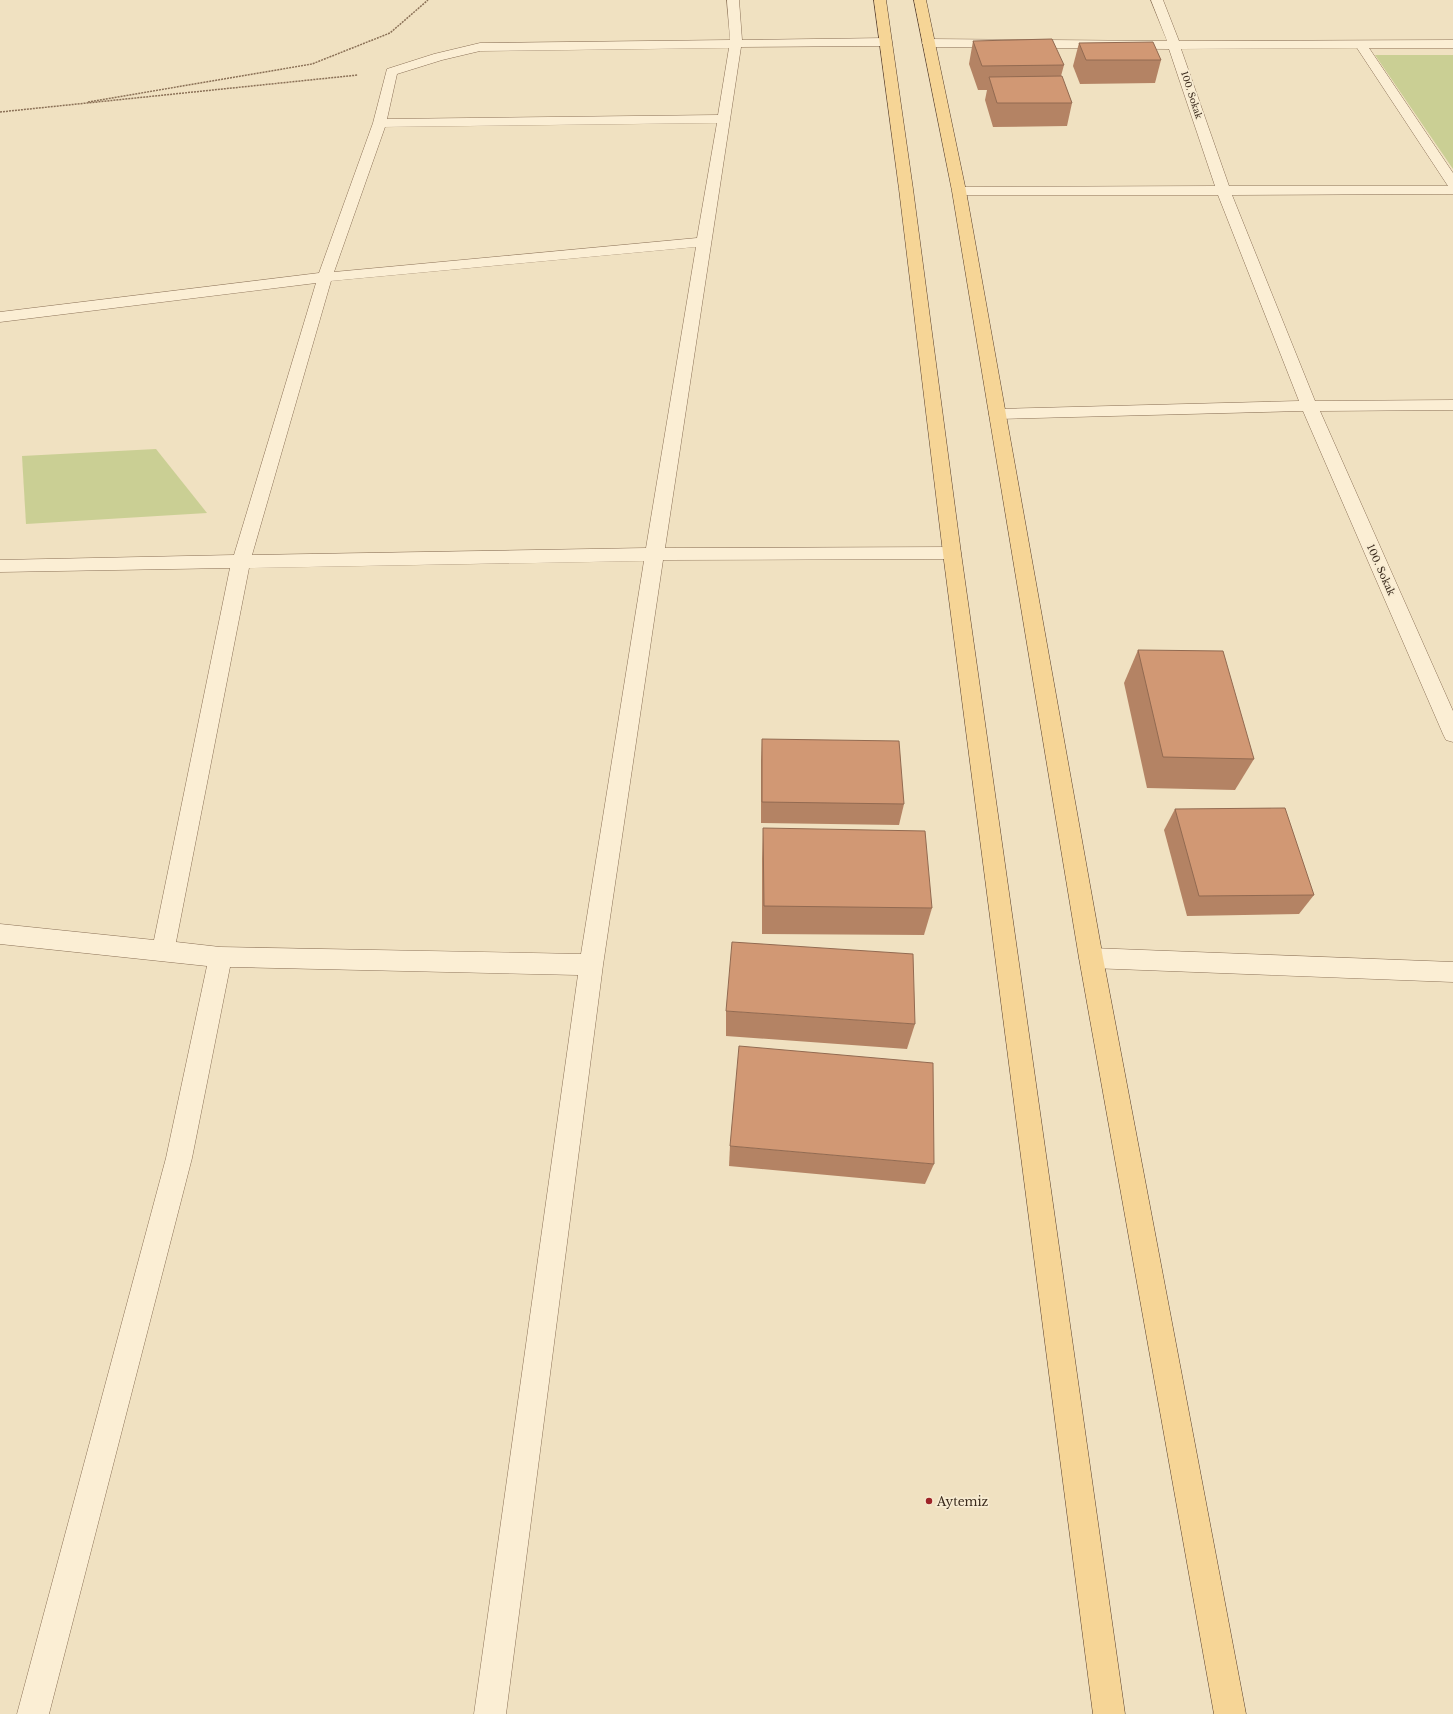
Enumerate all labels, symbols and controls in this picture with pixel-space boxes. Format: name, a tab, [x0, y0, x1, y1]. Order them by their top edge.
street label: 100. Sokak	[1179, 70, 1205, 121]
street label: 100. Sokak	[1364, 542, 1398, 598]
place label: Aytemiz	[936, 1494, 989, 1509]
marker: Aytemiz	[924, 1496, 934, 1506]

